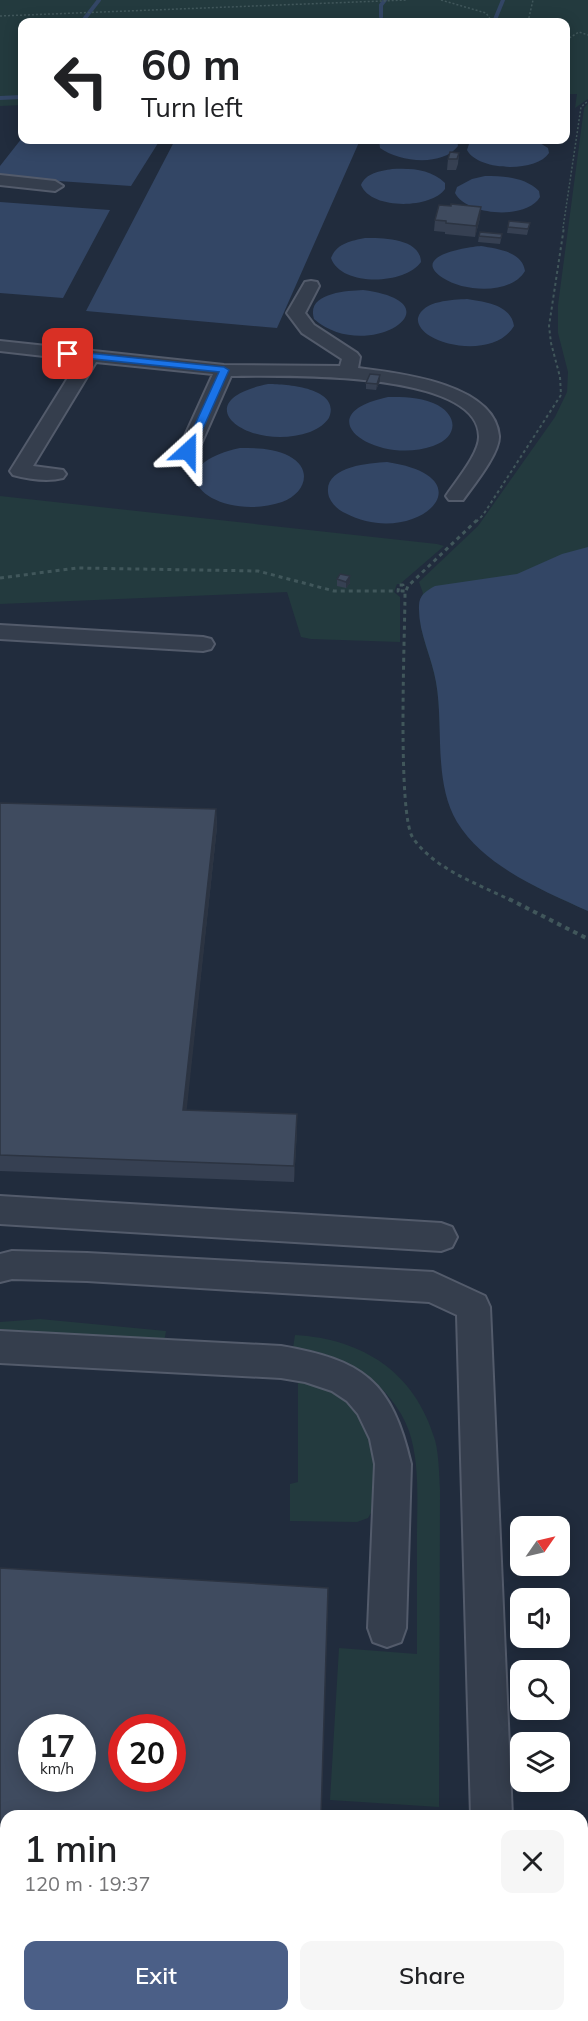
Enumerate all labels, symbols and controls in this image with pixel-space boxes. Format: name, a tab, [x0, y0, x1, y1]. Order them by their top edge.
text: 60 m	[141, 38, 241, 91]
icon: left	[42, 42, 120, 120]
text: Turn left	[141, 90, 243, 124]
pin	[42, 328, 93, 379]
icon: arrive	[51, 337, 84, 370]
position arrow	[156, 419, 220, 483]
north arrow	[510, 1516, 570, 1576]
map controls	[510, 1516, 570, 1792]
button: sound	[510, 1588, 570, 1648]
button: search	[510, 1660, 570, 1720]
speed limit sign: 20	[108, 1714, 186, 1792]
text: 17	[39, 1727, 75, 1765]
button: layers	[510, 1732, 570, 1792]
text: km/h	[40, 1759, 74, 1778]
text: 1 min	[24, 1826, 118, 1871]
button: close	[501, 1830, 564, 1893]
text: 120 m · 19:37	[24, 1871, 150, 1896]
button: Exit	[24, 1941, 288, 2010]
button: Share	[300, 1941, 564, 2010]

